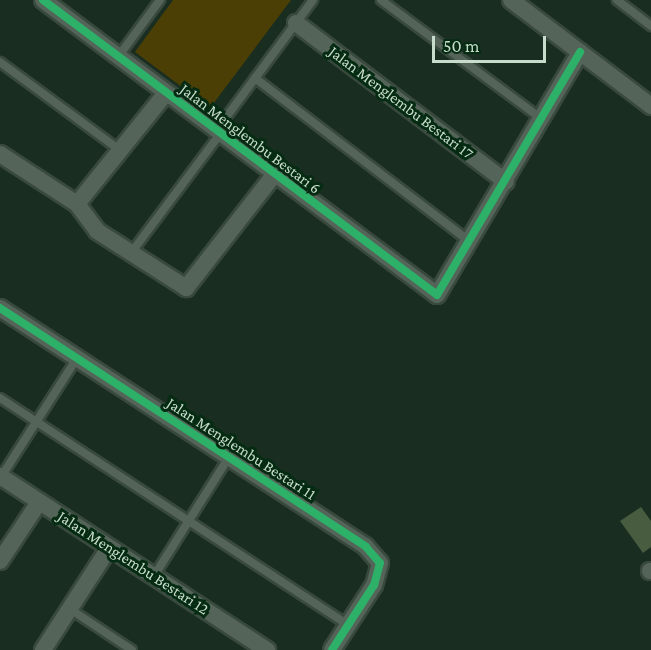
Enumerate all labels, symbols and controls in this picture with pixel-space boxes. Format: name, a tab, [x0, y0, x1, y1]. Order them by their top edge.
scale bar	[435, 24, 549, 62]
text: 50 m	[443, 36, 480, 56]
street label: Jalan Menglembu Bestari 17	[325, 42, 477, 164]
street label: Jalan Menglembu Bestari 6	[176, 80, 324, 198]
street label: Jalan Menglembu Bestari 11	[163, 394, 319, 504]
street label: Jalan Menglembu Bestari 12	[54, 507, 212, 619]

